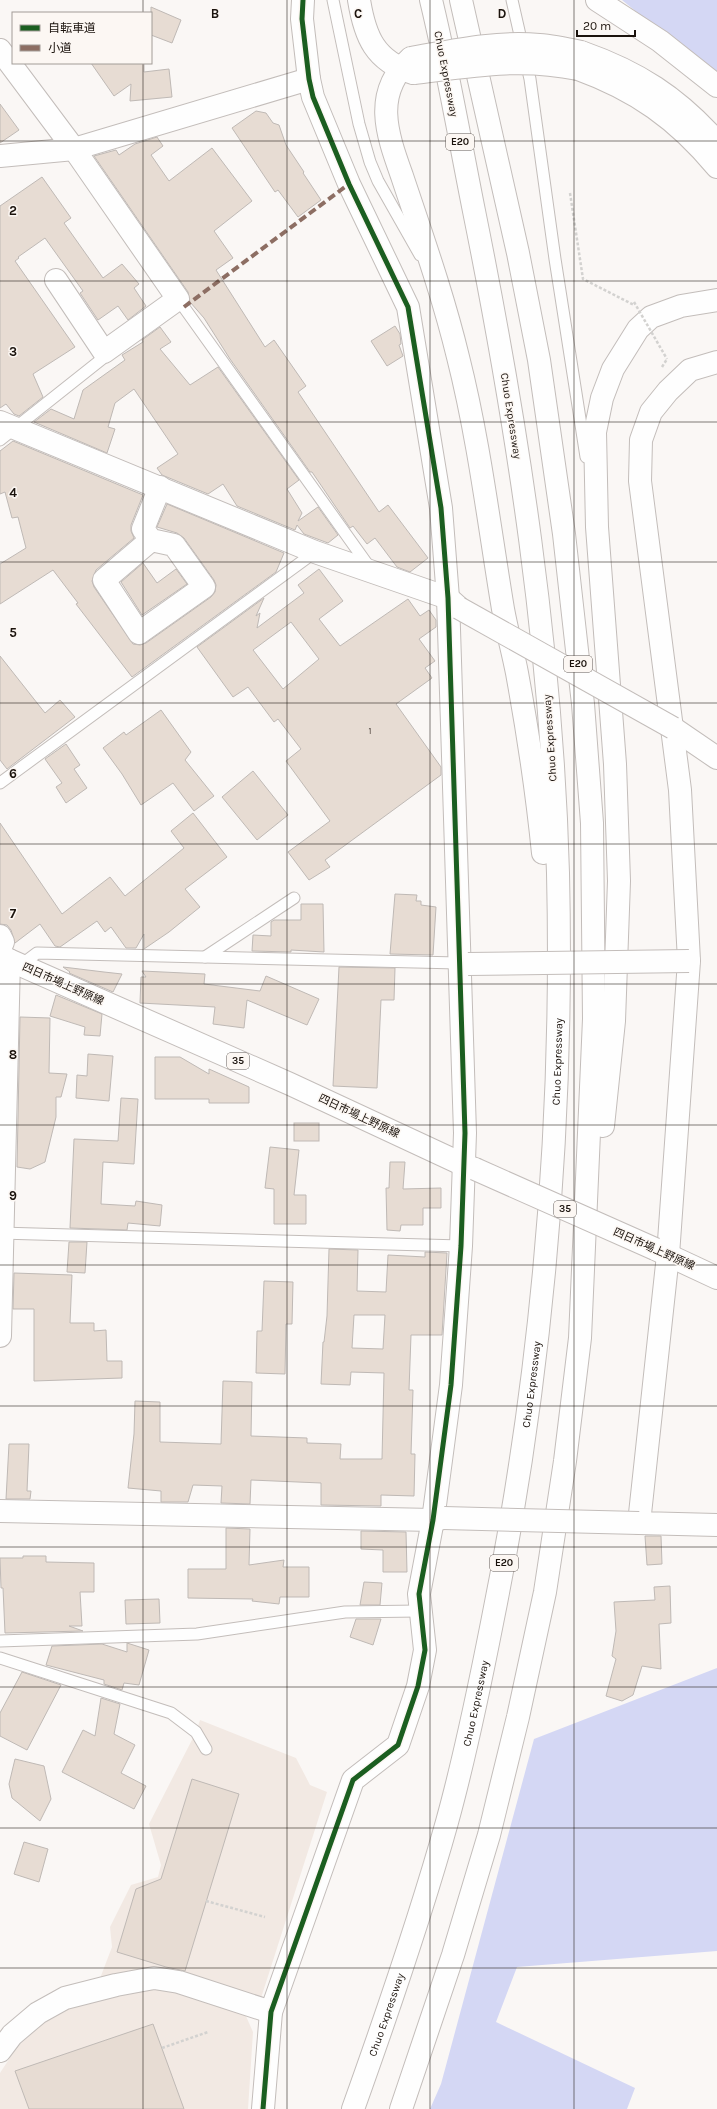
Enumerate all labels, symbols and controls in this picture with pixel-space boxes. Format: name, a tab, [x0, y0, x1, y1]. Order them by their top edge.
text: B	[211, 6, 219, 21]
text: C	[354, 6, 362, 21]
text: D	[498, 6, 507, 21]
legend	[12, 12, 152, 64]
scale bar	[577, 12, 635, 38]
text: 20 m	[583, 19, 611, 33]
text: 自転車道	[48, 21, 96, 35]
street label: Chuo Expressway	[431, 30, 461, 118]
text: 小道	[48, 41, 72, 55]
road number: E20	[446, 134, 474, 150]
text: 2	[9, 203, 17, 218]
text: 3	[9, 344, 17, 359]
street label: Chuo Expressway	[498, 372, 524, 460]
text: 4	[9, 485, 17, 500]
text: 5	[9, 625, 17, 640]
road number: E20	[564, 656, 592, 672]
street label: Chuo Expressway	[540, 694, 560, 782]
house number: 1	[369, 726, 372, 736]
text: 6	[9, 766, 17, 781]
text: 7	[10, 906, 17, 921]
street label: 四日市場上野原線	[20, 960, 106, 1008]
street label: Chuo Expressway	[549, 1018, 565, 1105]
text: 8	[9, 1047, 17, 1062]
road number: 35	[227, 1053, 249, 1069]
street label: 四日市場上野原線	[316, 1092, 402, 1140]
text: 9	[9, 1188, 17, 1203]
road number: 35	[554, 1201, 576, 1217]
street label: 四日市場上野原線	[611, 1225, 697, 1273]
street label: Chuo Expressway	[519, 1340, 543, 1429]
road number: E20	[490, 1555, 518, 1571]
street label: Chuo Expressway	[460, 1659, 491, 1748]
street label: Chuo Expressway	[366, 1971, 406, 2058]

